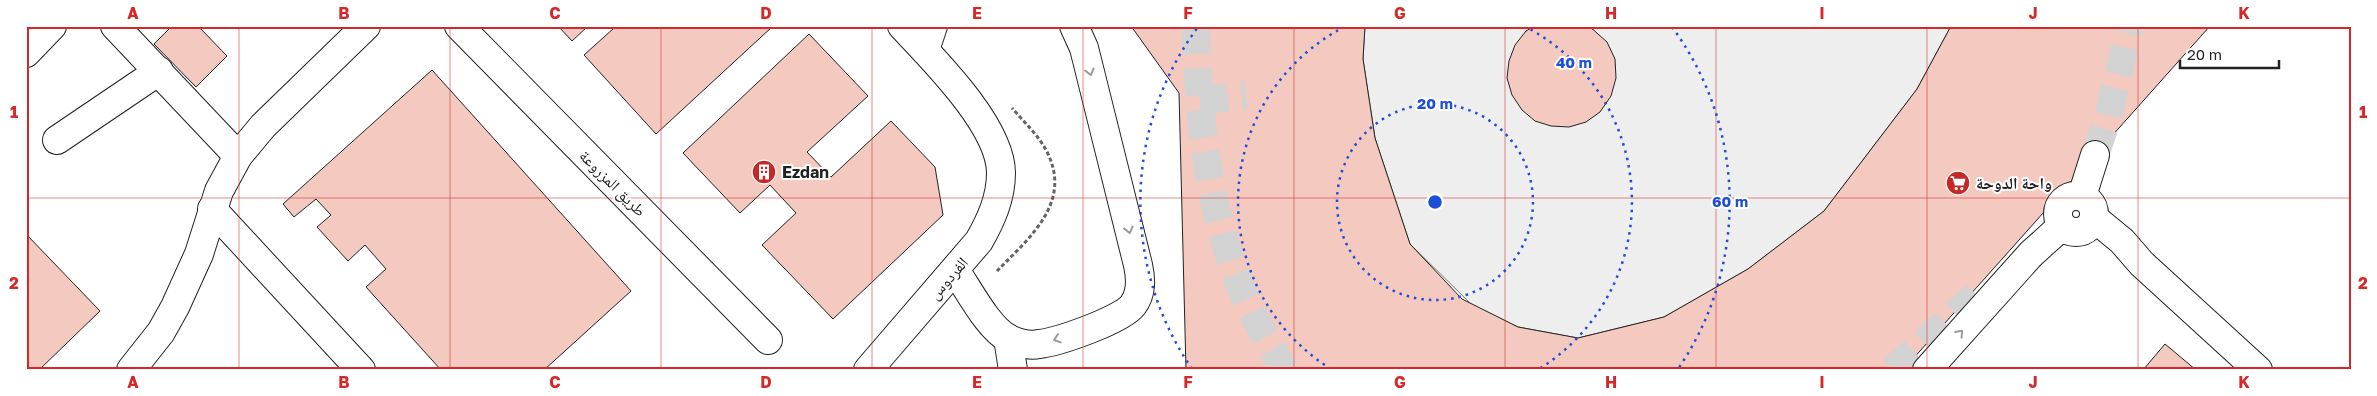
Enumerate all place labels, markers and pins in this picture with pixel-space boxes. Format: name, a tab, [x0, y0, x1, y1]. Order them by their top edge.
building icon: Ezdan	[751, 159, 777, 185]
place label: Ezdan	[782, 162, 829, 182]
supermarket icon: واحة الدوحة	[1945, 170, 1971, 196]
place label: واحة الدوحة	[1976, 173, 2052, 193]
centre of rings	[1426, 193, 1444, 211]

